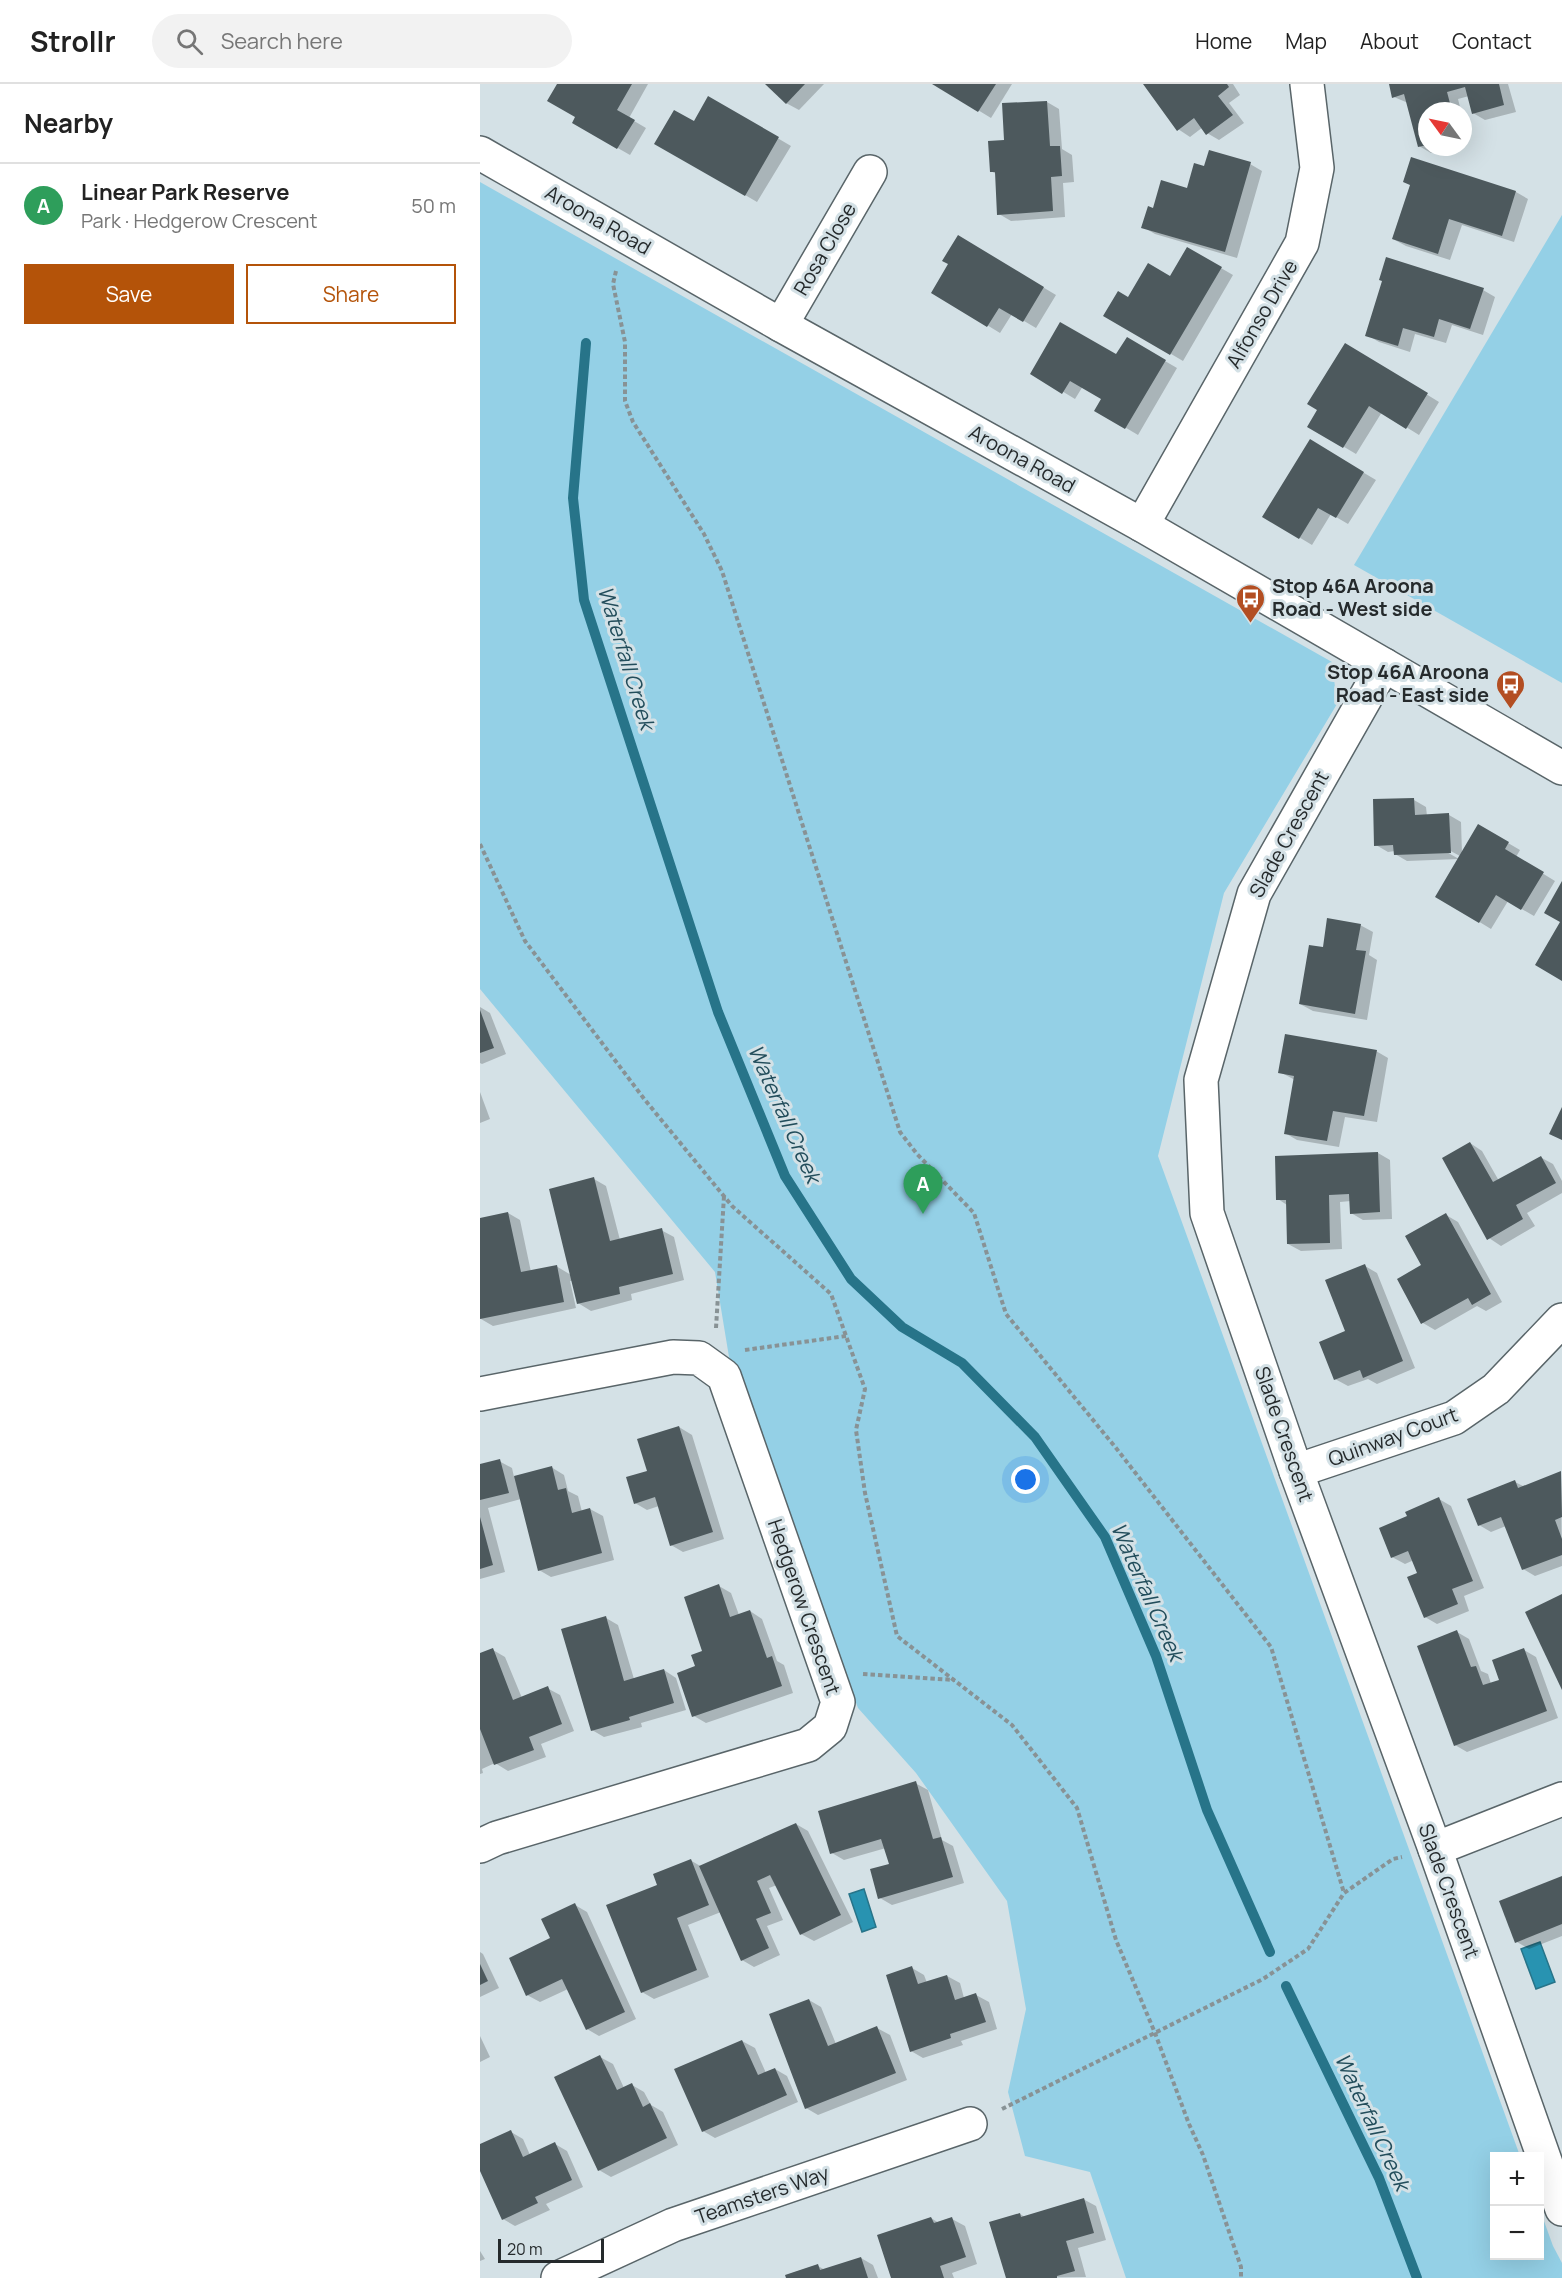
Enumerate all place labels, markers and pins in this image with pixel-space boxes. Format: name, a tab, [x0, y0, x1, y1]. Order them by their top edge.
place label: Stop 46A Aroona Road - West side	[1272, 572, 1434, 622]
bus stop icon: Stop 46A Aroona Road - West side	[1235, 582, 1267, 624]
place label: Stop 46A Aroona Road - East side	[1327, 658, 1489, 708]
bus stop icon: Stop 46A Aroona Road - East side	[1494, 668, 1526, 710]
pin: A	[904, 1164, 942, 1214]

